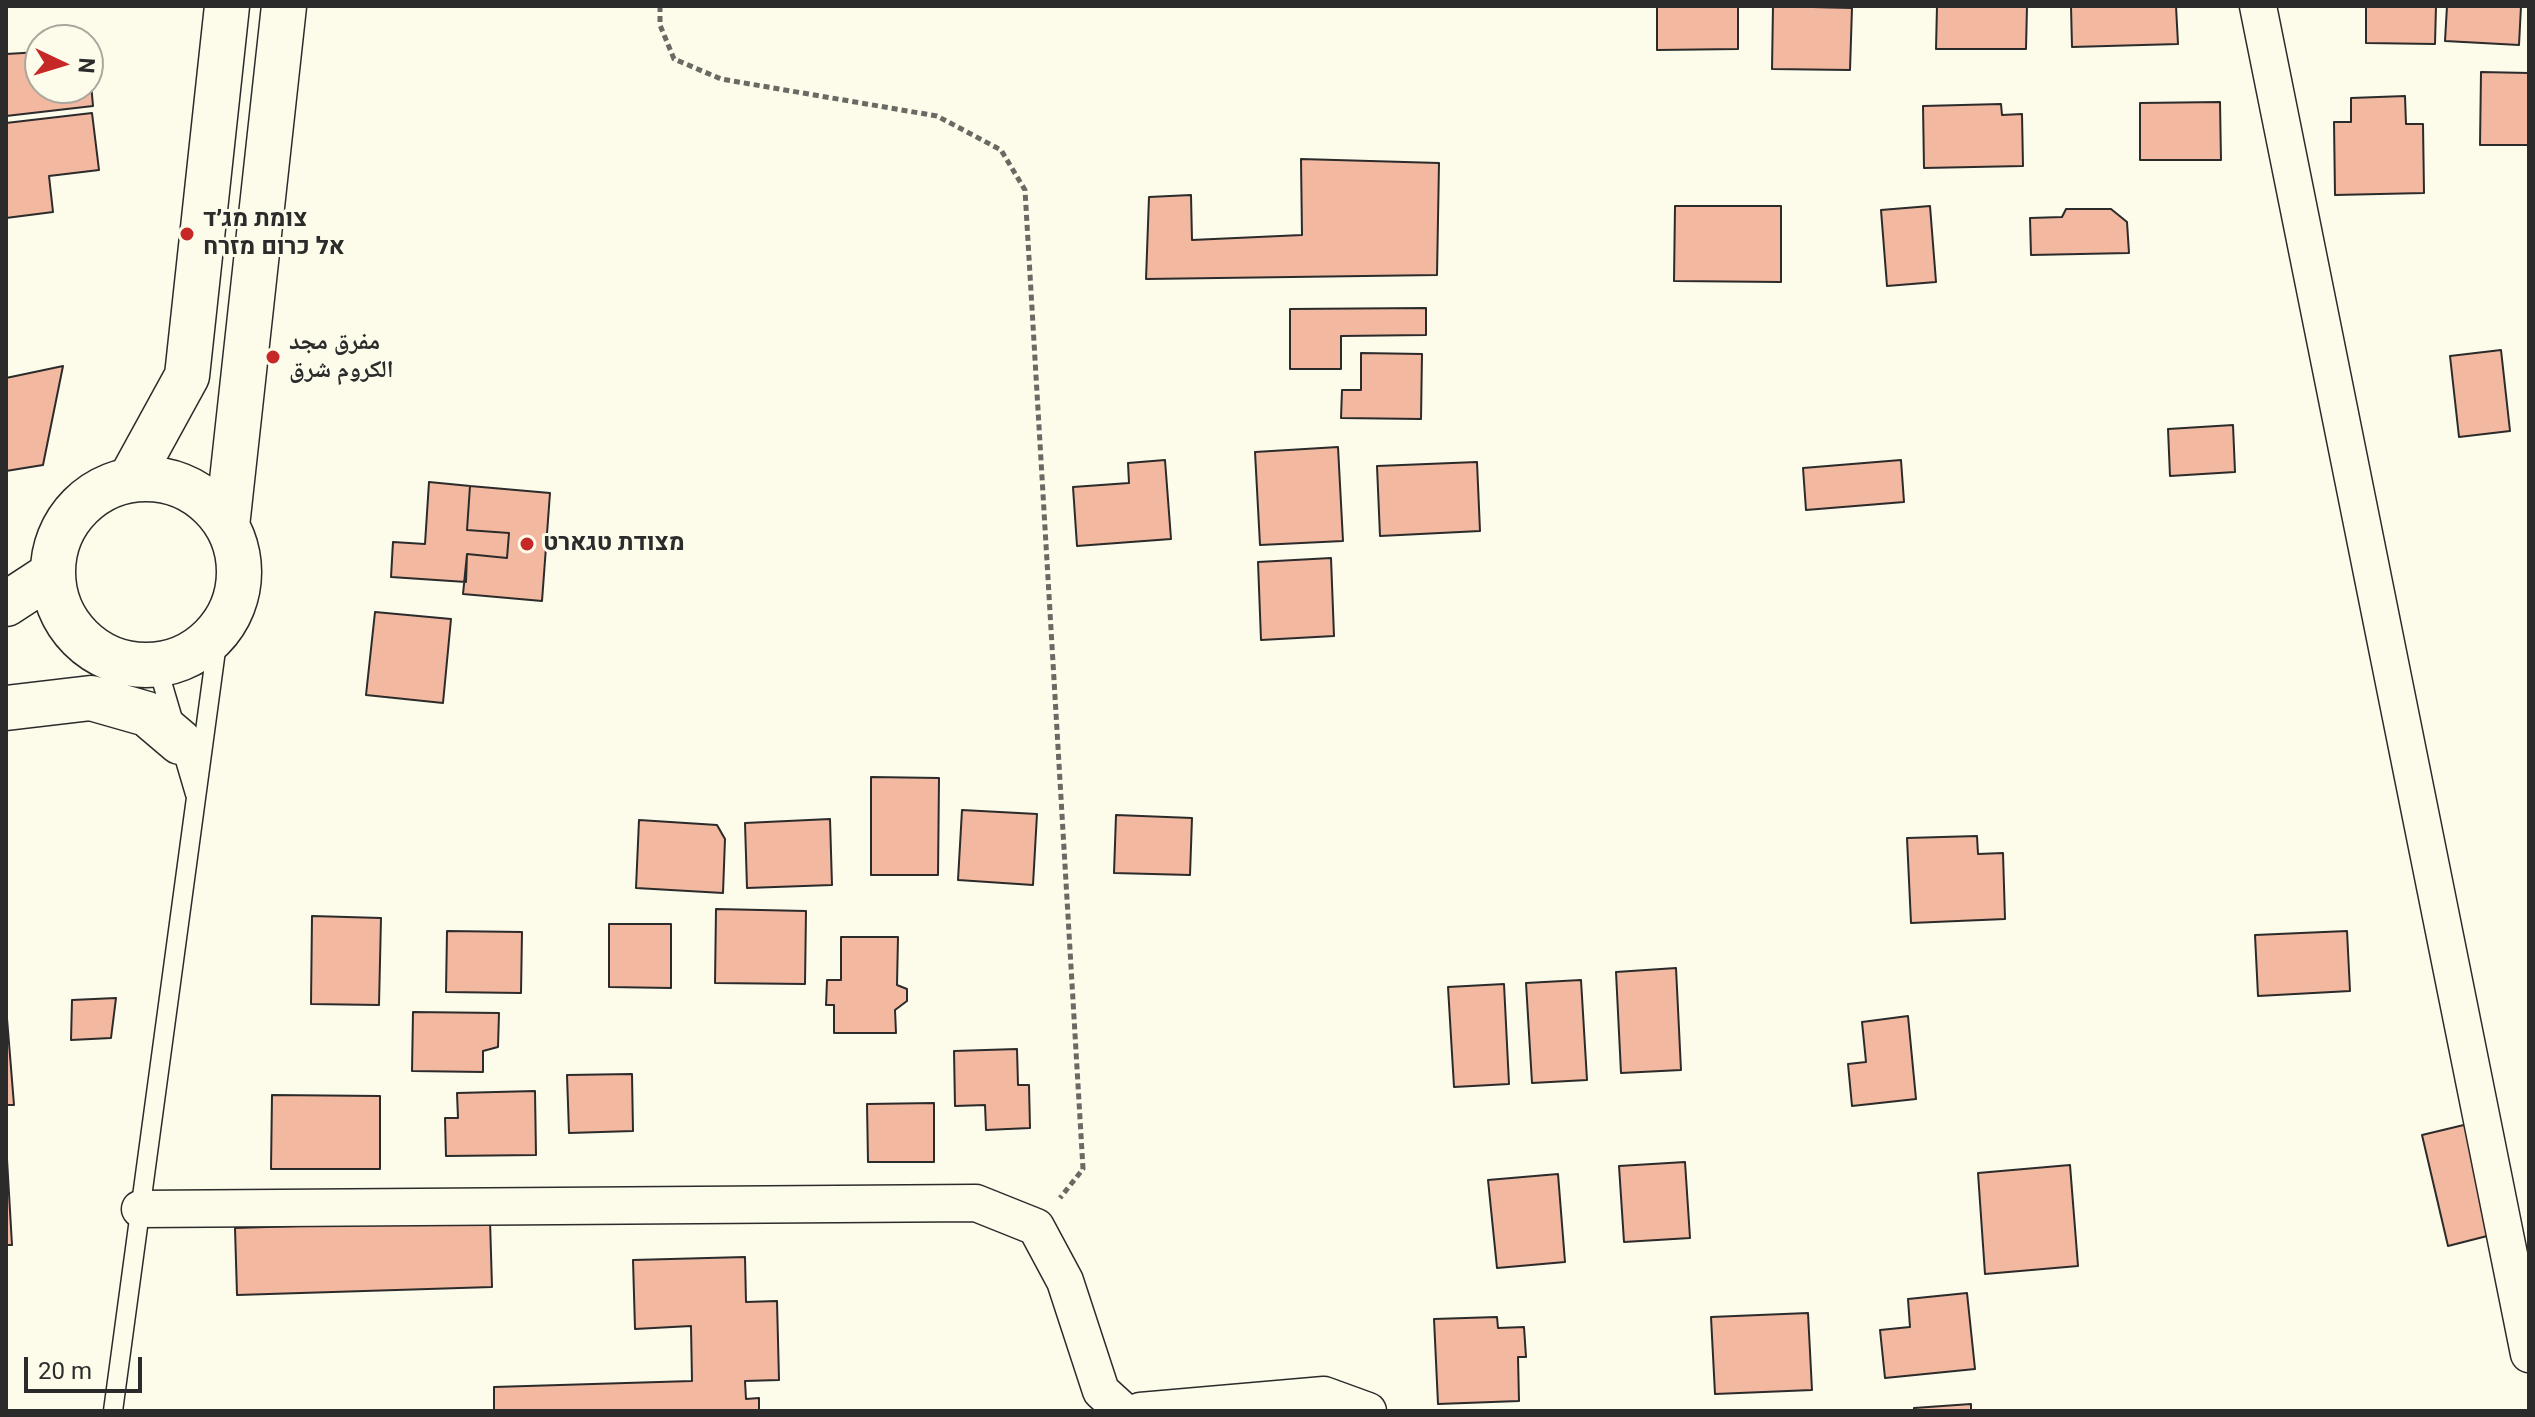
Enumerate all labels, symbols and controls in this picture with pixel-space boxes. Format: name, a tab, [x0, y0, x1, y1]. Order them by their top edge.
north arrow	[24, 24, 104, 104]
text: N	[73, 57, 99, 74]
place label: צומת מג׳ד אל כרום מזרח	[203, 206, 345, 262]
marker: צומת מג׳ד אל כרום מזרח	[178, 225, 196, 243]
place label: مفرق مجد الكروم شرق	[289, 329, 394, 385]
marker: مفرق مجد الكروم شرق	[264, 348, 282, 366]
place label: מצודת טגארט	[543, 530, 685, 558]
marker: מצודת טגארט	[518, 535, 536, 553]
scale bar	[28, 1341, 146, 1391]
text: 20 m	[38, 1357, 92, 1385]

